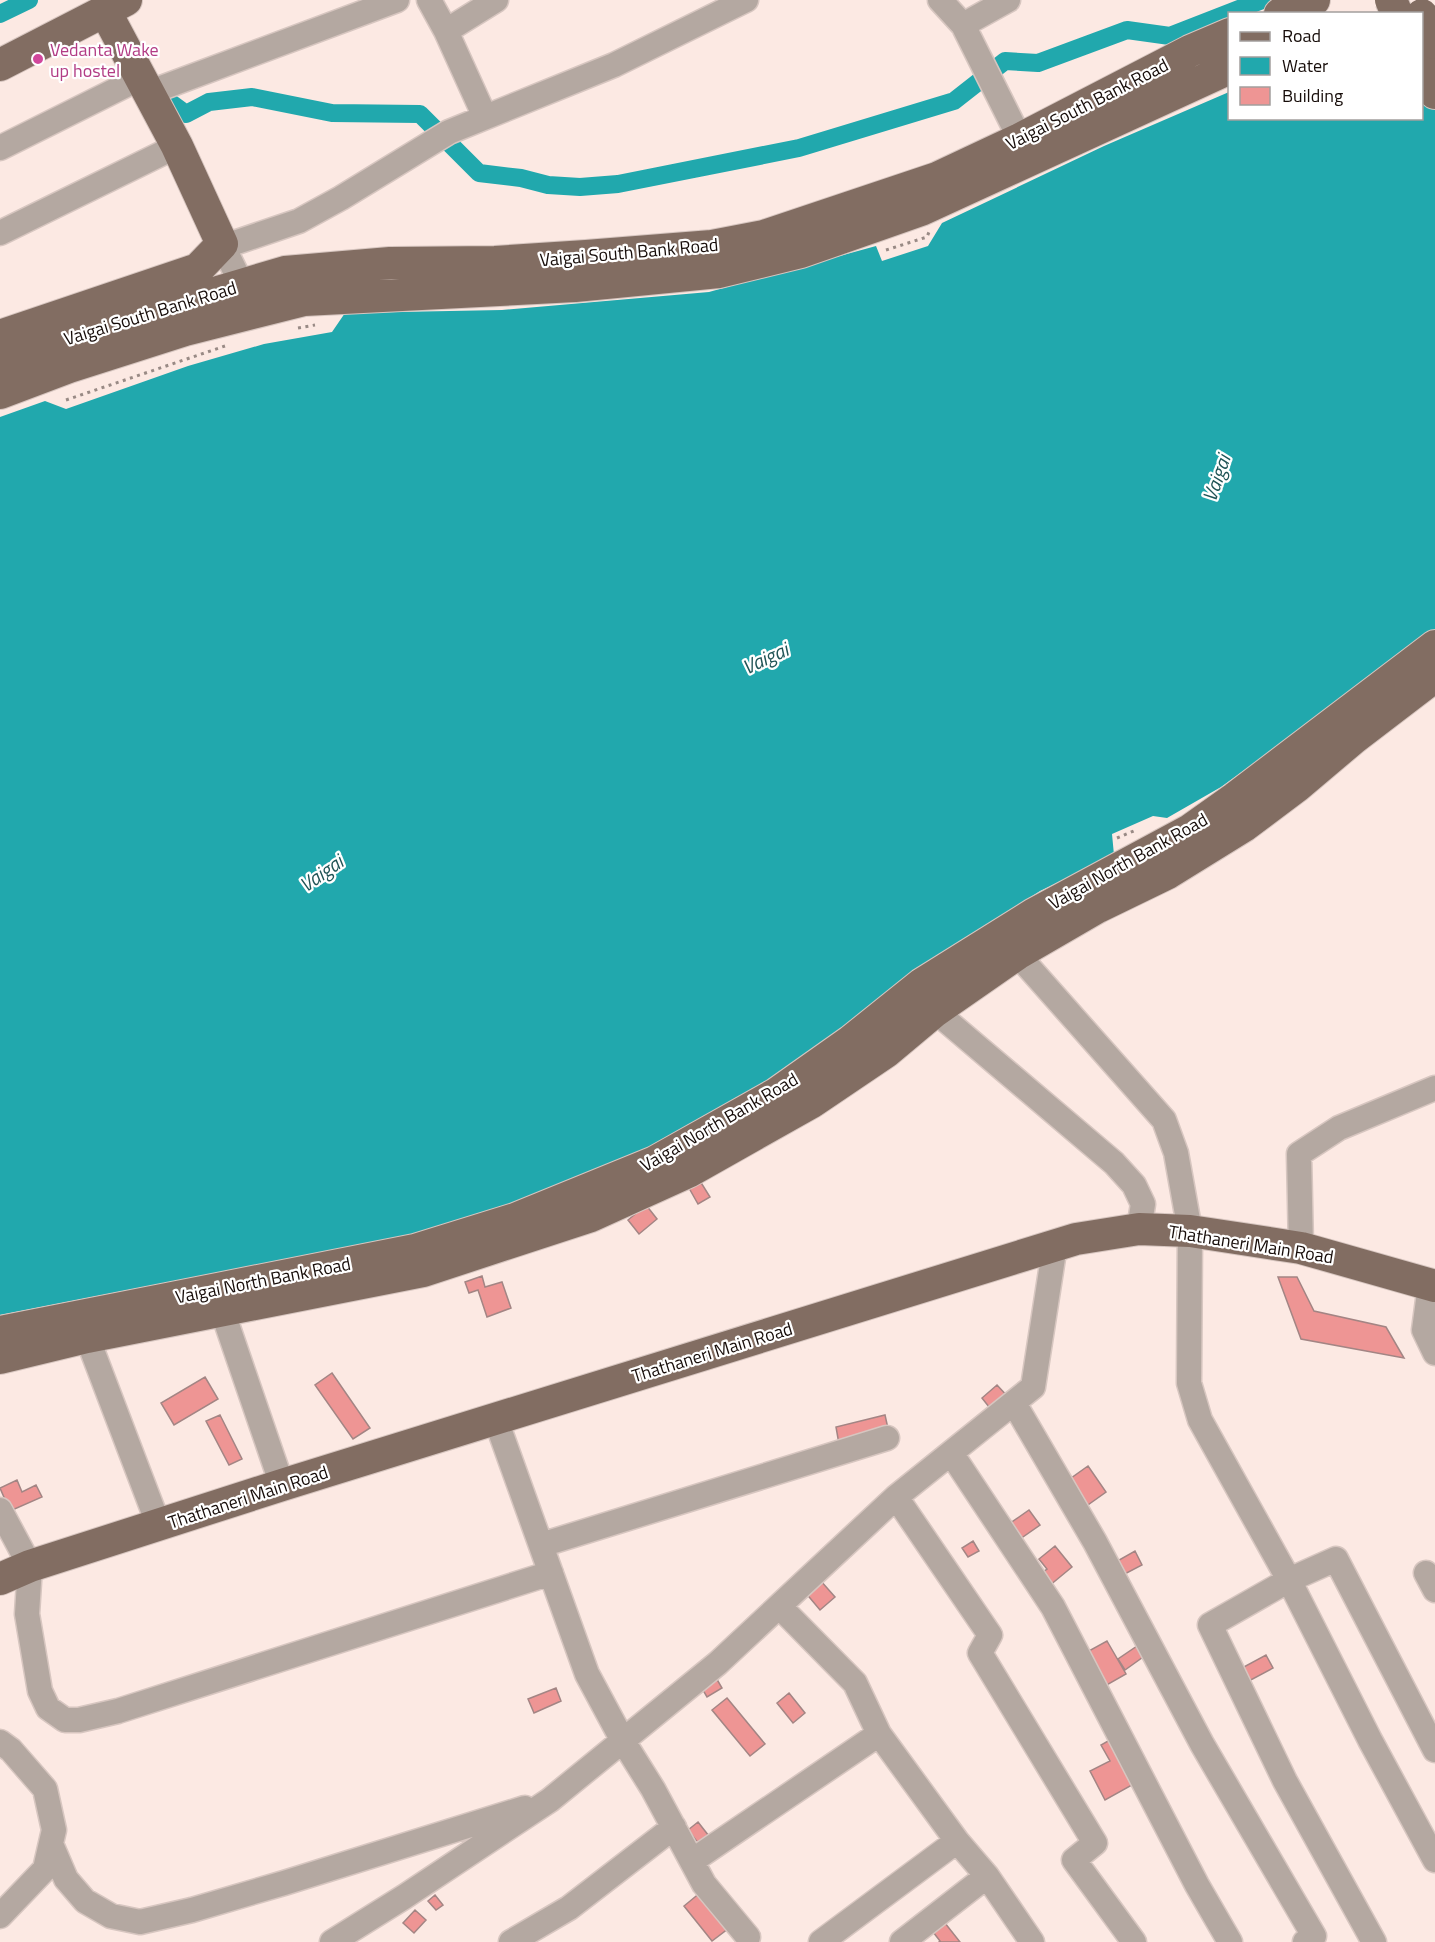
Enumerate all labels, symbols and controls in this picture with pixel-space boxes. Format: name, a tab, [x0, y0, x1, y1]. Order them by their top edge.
legend	[1228, 12, 1423, 120]
text: Road	[1282, 22, 1321, 49]
place label: Vedanta Wake up hostel	[50, 36, 159, 84]
street label: Vaigai South Bank Road	[1001, 51, 1173, 157]
marker: Vedanta Wake up hostel	[31, 52, 45, 66]
text: Water	[1282, 52, 1328, 79]
text: Building	[1282, 82, 1343, 109]
street label: Vaigai South Bank Road	[539, 231, 719, 273]
street label: Vaigai South Bank Road	[60, 274, 240, 352]
water label: Vaigai	[1194, 448, 1239, 506]
water label: Vaigai	[737, 633, 796, 682]
street label: Vaigai North Bank Road	[1044, 806, 1212, 916]
water label: Vaigai	[292, 845, 352, 899]
street label: Vaigai North Bank Road	[635, 1066, 803, 1178]
street label: Thathaneri Main Road	[1167, 1218, 1335, 1270]
street label: Vaigai North Bank Road	[173, 1250, 353, 1310]
street label: Thathaneri Main Road	[628, 1315, 796, 1389]
street label: Thathaneri Main Road	[165, 1458, 331, 1536]

